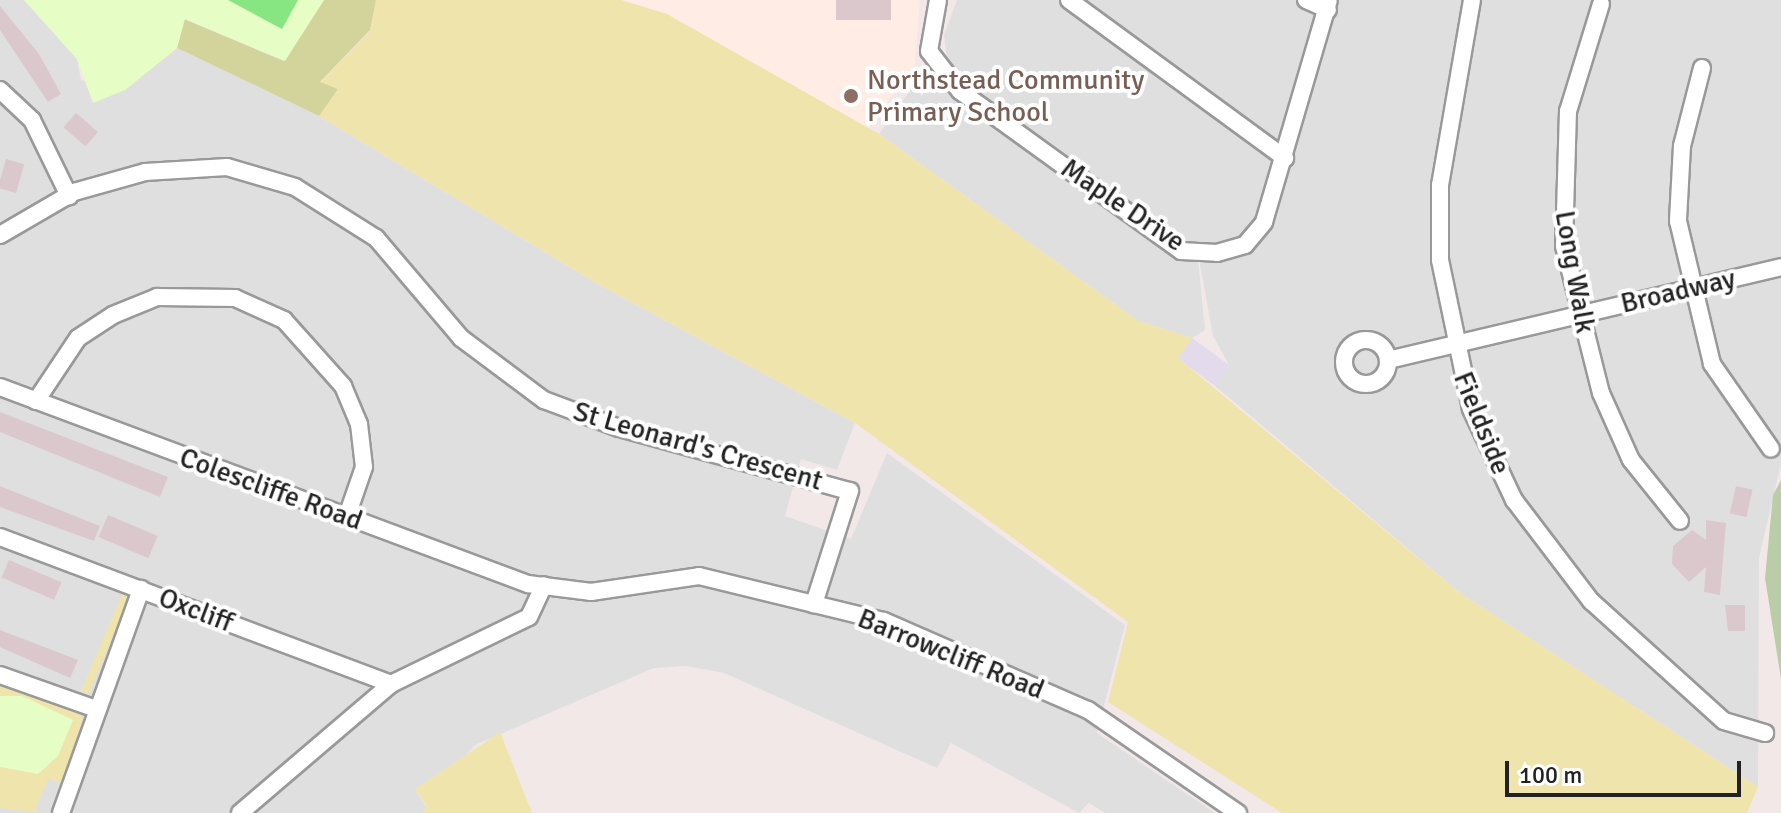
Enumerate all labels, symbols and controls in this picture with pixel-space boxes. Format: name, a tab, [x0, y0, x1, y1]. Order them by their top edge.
place label: Northstead Community Primary School	[867, 63, 1144, 129]
marker: Northstead Community Primary School	[842, 87, 860, 105]
street label: Maple Drive	[1055, 151, 1191, 259]
street label: Long Walk	[1548, 208, 1602, 336]
street label: Broadway	[1617, 262, 1739, 320]
street label: Fieldside	[1446, 367, 1518, 479]
street label: St Leonard's Crescent	[570, 394, 826, 498]
street label: Colescliffe Road	[175, 440, 367, 538]
street label: Oxcliff	[154, 580, 238, 640]
street label: Barrowcliff Road	[853, 601, 1049, 707]
scale bar	[1509, 745, 1745, 795]
text: 100 m	[1519, 760, 1582, 790]

